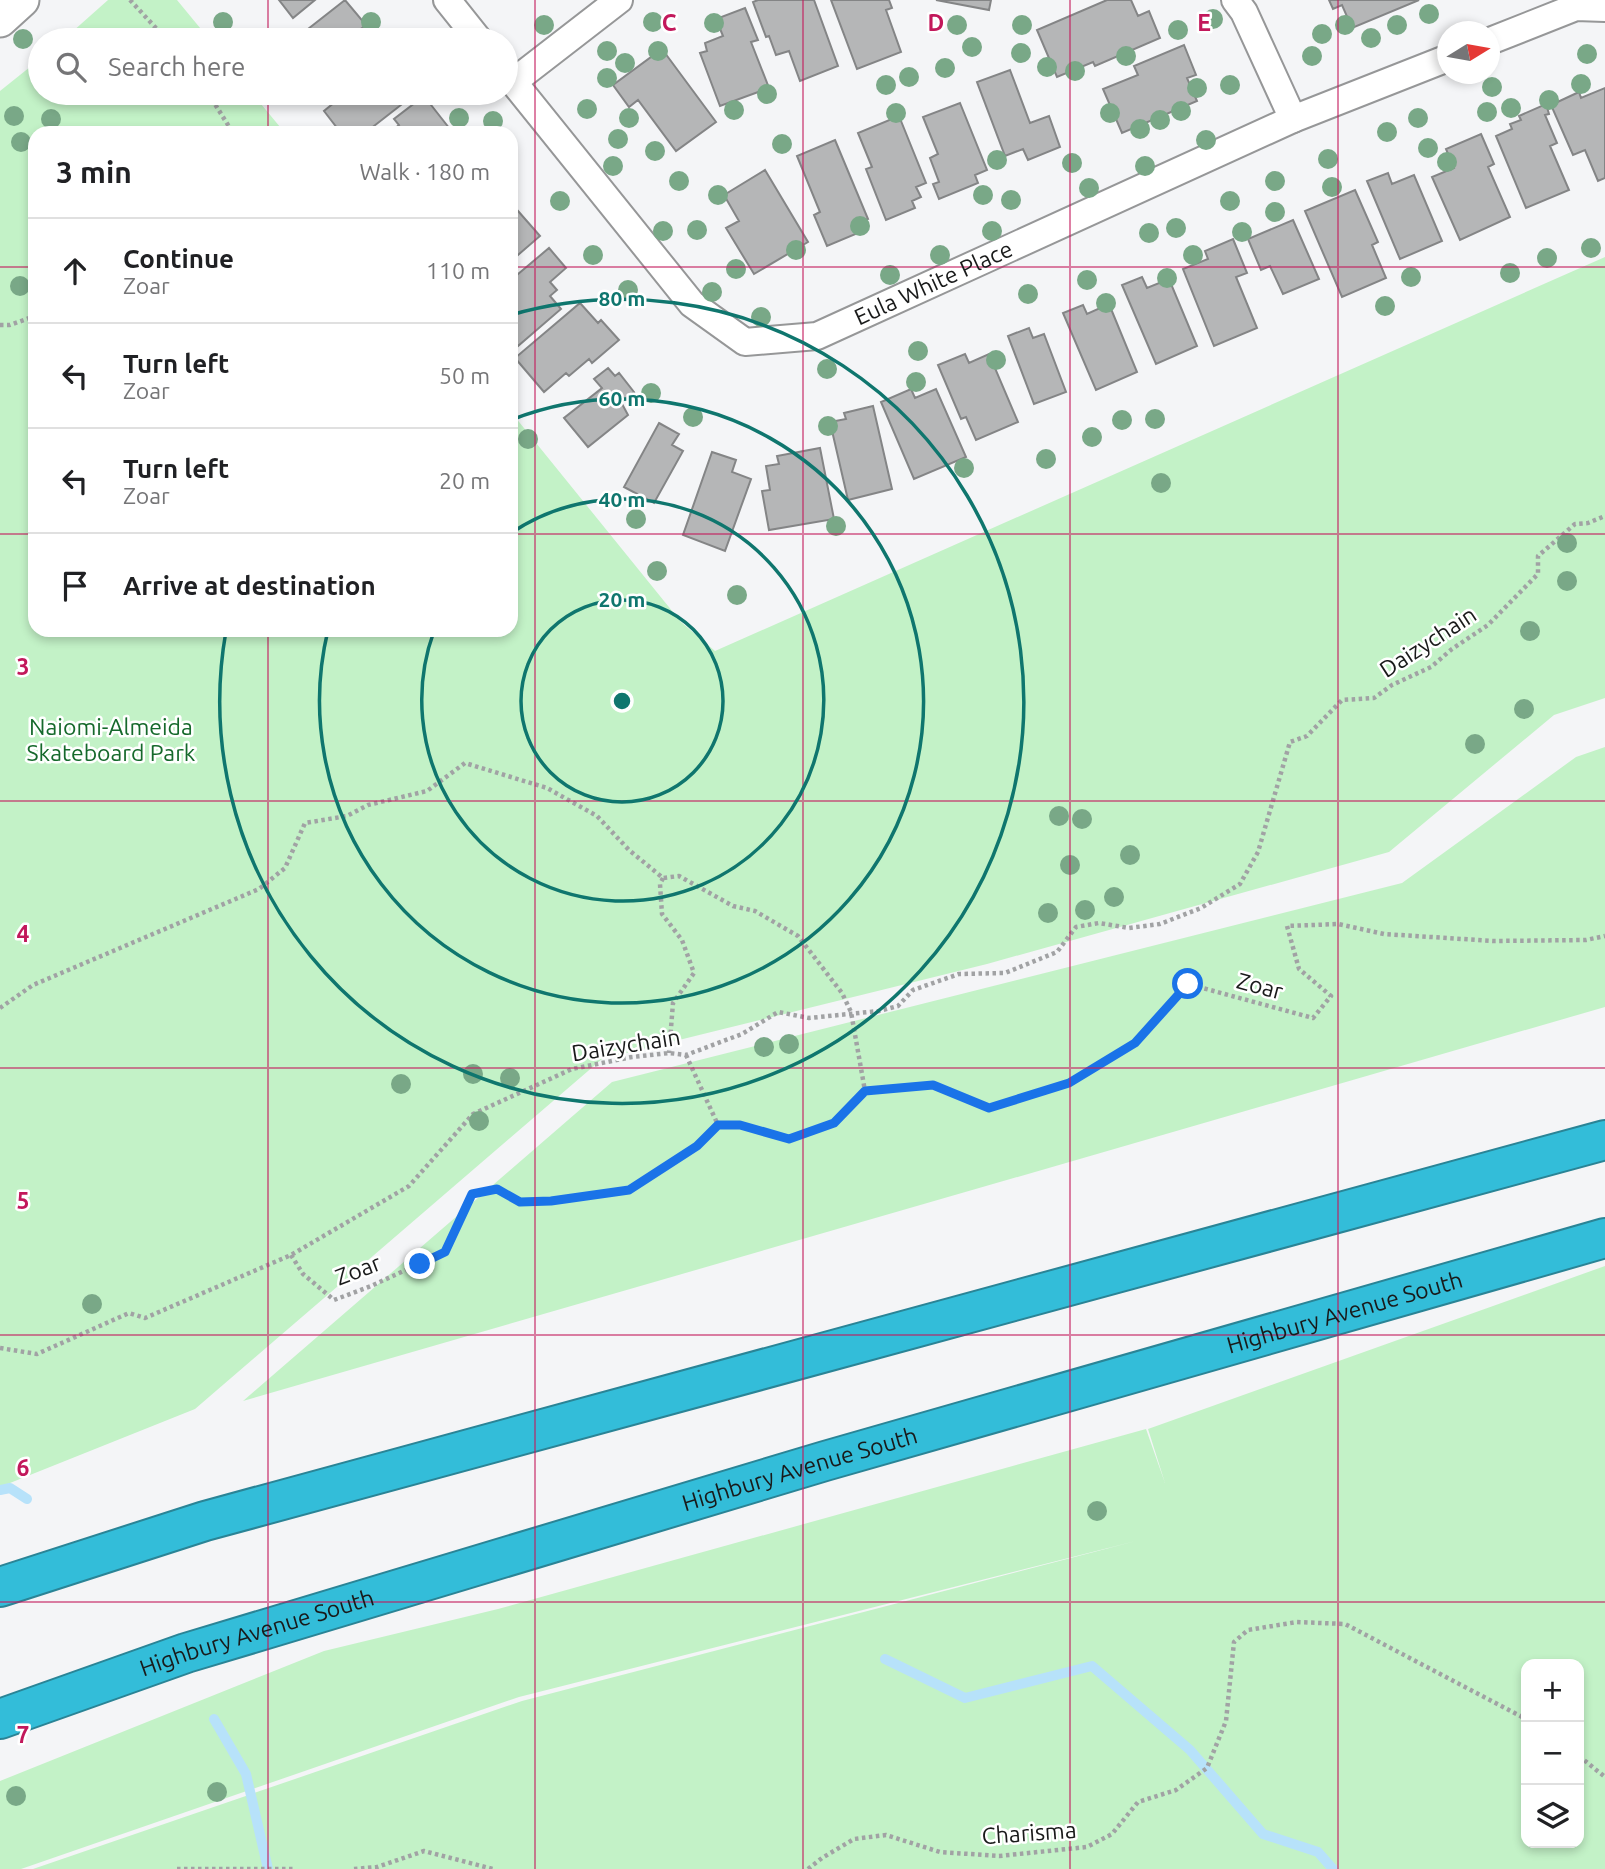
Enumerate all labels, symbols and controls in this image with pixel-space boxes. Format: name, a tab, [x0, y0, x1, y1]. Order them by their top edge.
text: C	[662, 10, 677, 35]
text: D	[928, 10, 944, 35]
text: E	[1197, 10, 1211, 35]
north arrow	[1437, 21, 1500, 84]
search box	[28, 28, 518, 105]
icon: search	[52, 48, 90, 86]
text: Search here	[108, 52, 245, 81]
text: 3 min	[56, 155, 132, 189]
text: Walk · 180 m	[359, 159, 490, 184]
street label: Eula White Place	[850, 236, 1016, 329]
text: Continue	[123, 244, 234, 273]
icon: ahead	[56, 252, 94, 290]
text: 110 m	[426, 258, 490, 283]
text: Zoar	[123, 273, 170, 298]
text: 80 m	[599, 286, 645, 310]
text: Turn left	[123, 349, 229, 378]
icon: left	[56, 357, 94, 395]
text: 50 m	[439, 363, 490, 388]
text: Zoar	[123, 378, 170, 403]
text: 60 m	[599, 386, 645, 410]
text: Turn left	[123, 454, 229, 483]
icon: left	[56, 462, 94, 500]
text: 20 m	[439, 468, 490, 493]
text: Zoar	[123, 483, 170, 508]
text: 40 m	[599, 487, 645, 511]
icon: arrive	[56, 567, 94, 605]
text: Arrive at destination	[123, 571, 376, 600]
text: 20 m	[599, 587, 645, 611]
street label: Daizychain	[1375, 601, 1481, 682]
text: 3	[17, 654, 29, 679]
centre of rings	[610, 689, 634, 713]
park label: Naiomi-Almeida Skateboard Park	[26, 714, 196, 765]
text: 4	[17, 921, 30, 946]
street label: Zoar	[1234, 967, 1286, 1004]
route start	[1172, 968, 1203, 999]
street label: Daizychain	[570, 1024, 682, 1065]
text: 5	[17, 1188, 29, 1213]
route end	[404, 1248, 435, 1279]
street label: Zoar	[331, 1249, 384, 1290]
street label: Highbury Avenue South	[1224, 1266, 1465, 1358]
street label: Highbury Avenue South	[679, 1422, 920, 1515]
text: 6	[17, 1455, 30, 1480]
street label: Highbury Avenue South	[136, 1584, 377, 1680]
map controls	[1521, 1659, 1584, 1848]
button: +	[1521, 1659, 1584, 1722]
text: 7	[17, 1722, 29, 1747]
button: −	[1521, 1722, 1584, 1785]
button: layers	[1521, 1785, 1584, 1848]
street label: Charisma	[981, 1817, 1077, 1848]

